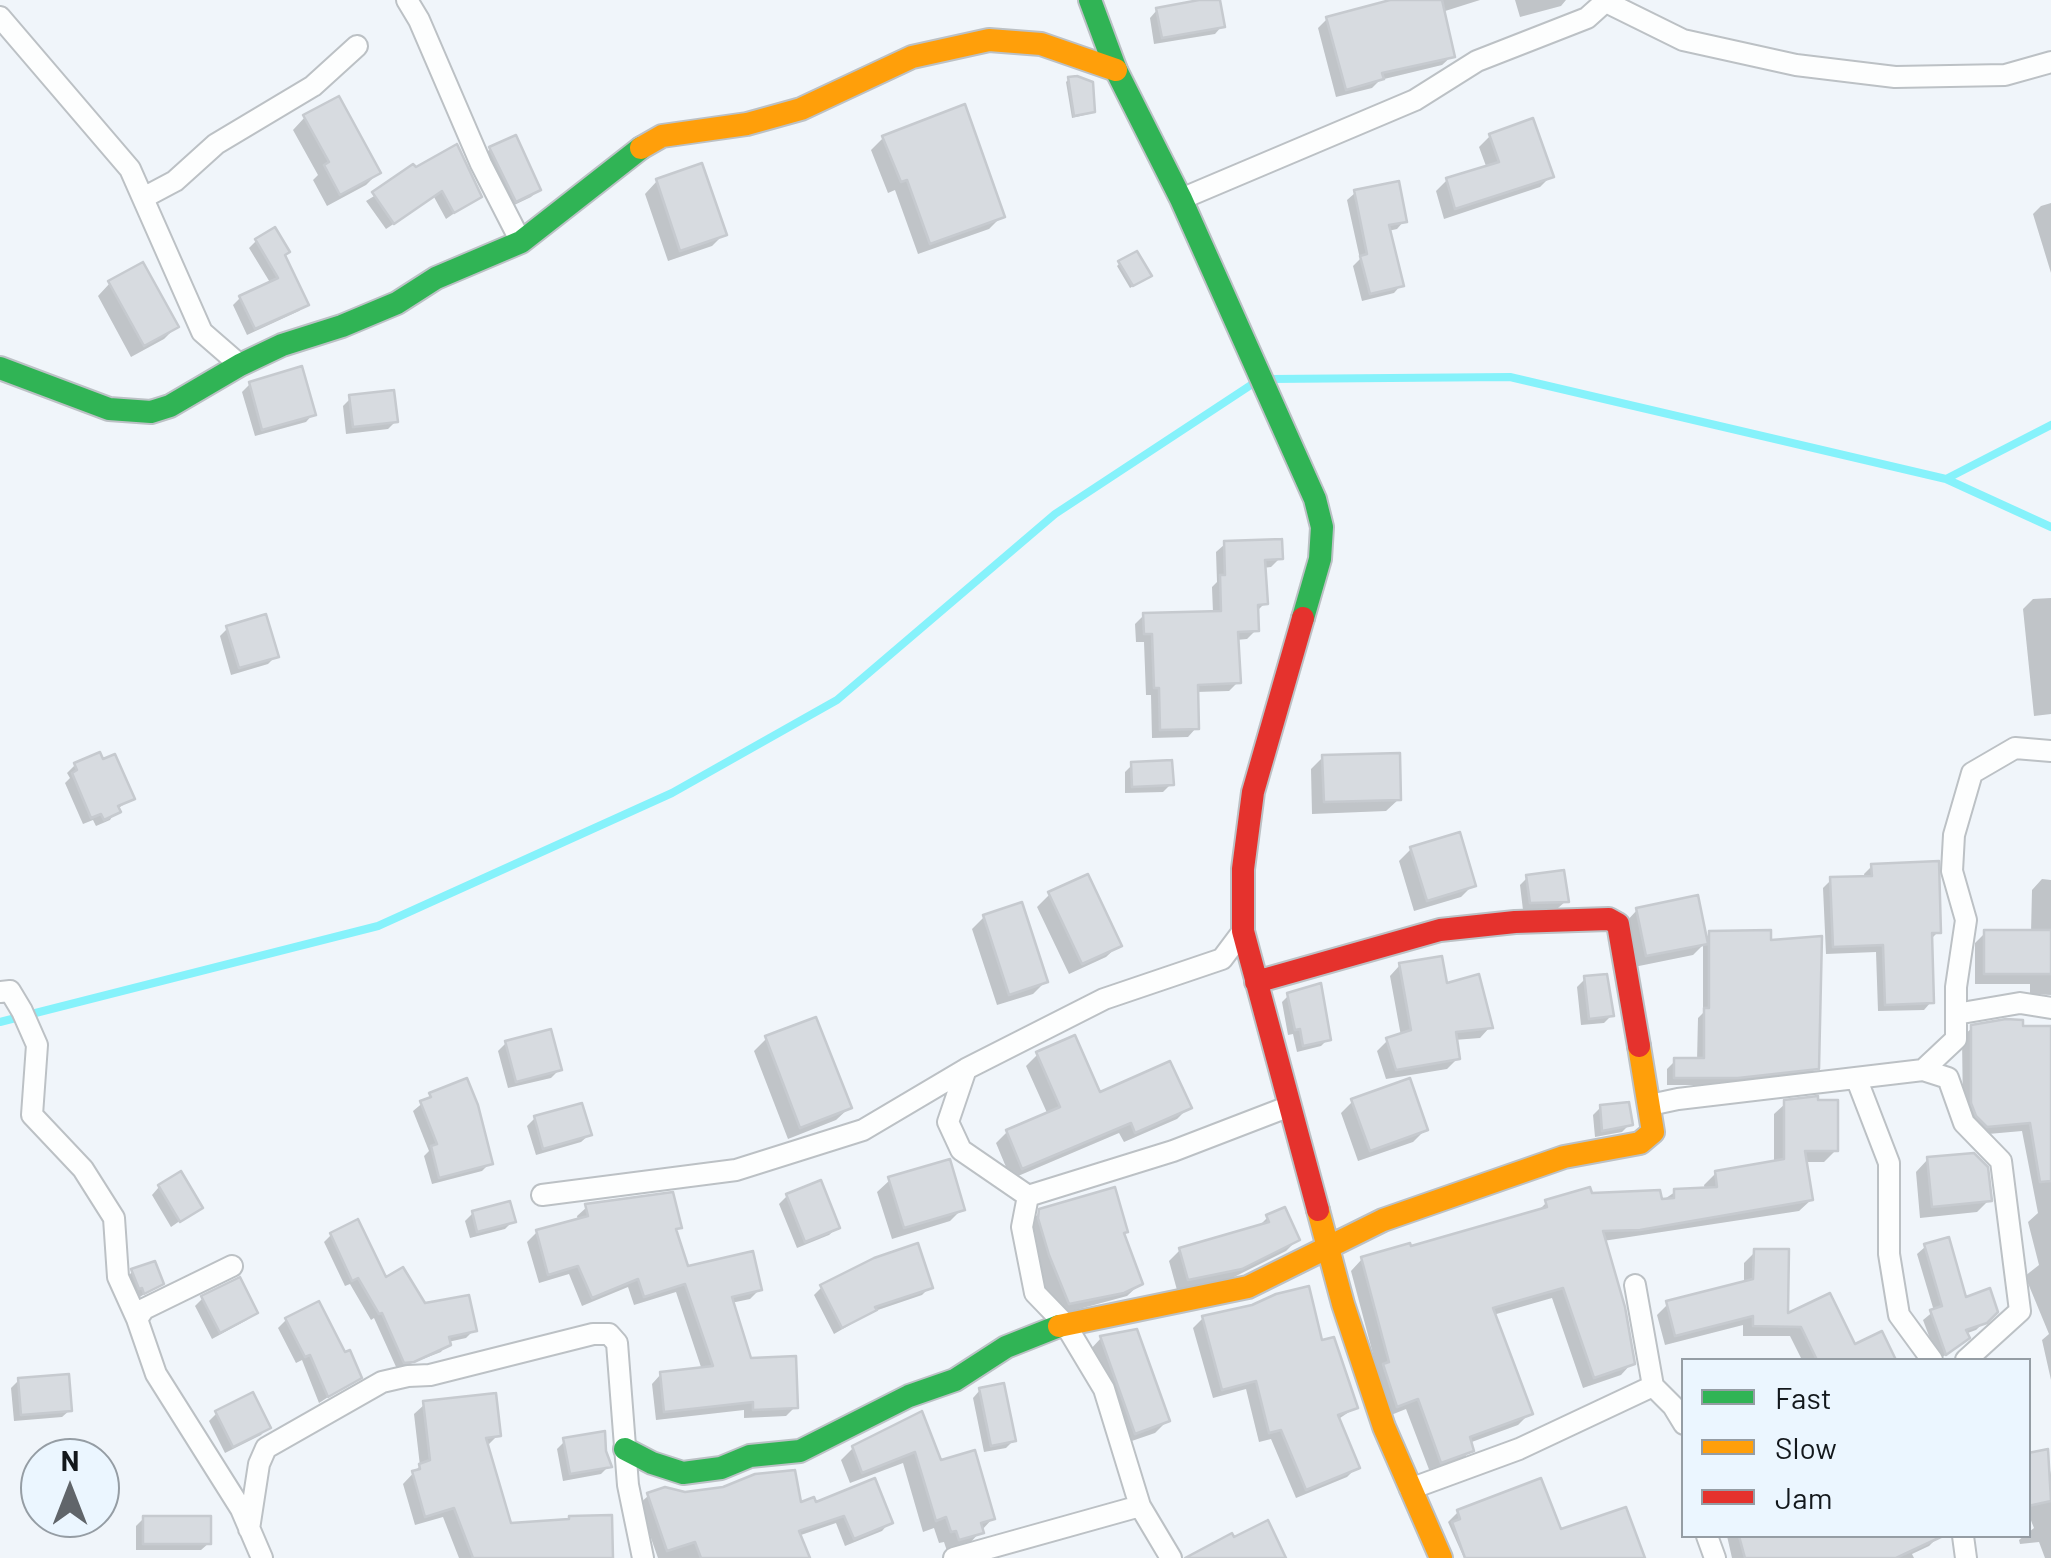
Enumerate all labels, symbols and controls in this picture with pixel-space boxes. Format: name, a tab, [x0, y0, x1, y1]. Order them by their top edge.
legend	[1681, 1358, 2031, 1538]
text: Fast	[1775, 1379, 1832, 1415]
text: Slow	[1775, 1429, 1837, 1465]
north arrow	[20, 1438, 120, 1538]
text: N	[61, 1443, 79, 1477]
text: Jam	[1775, 1479, 1832, 1515]

